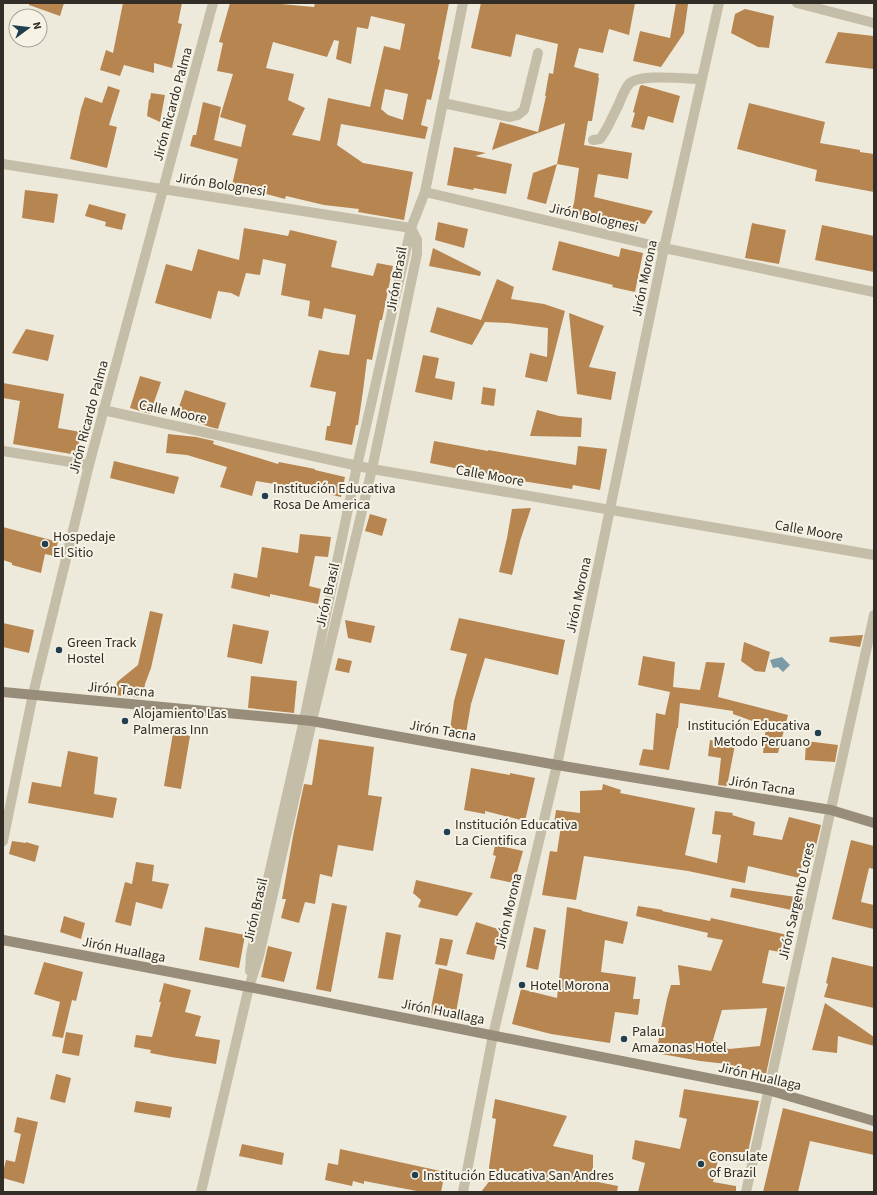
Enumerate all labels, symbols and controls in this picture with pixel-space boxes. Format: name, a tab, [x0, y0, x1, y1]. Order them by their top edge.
north arrow	[8, 8, 48, 48]
text: N	[29, 20, 45, 31]
street label: Jirón Ricardo Palma	[148, 45, 198, 163]
street label: Jirón Bolognesi	[174, 168, 267, 202]
street label: Jirón Bolognesi	[547, 198, 640, 238]
street label: Jirón Morona	[627, 238, 663, 318]
street label: Jirón Brasil	[381, 245, 413, 313]
street label: Jirón Ricardo Palma	[64, 358, 114, 476]
street label: Calle Moore	[137, 395, 209, 429]
street label: Calle Moore	[454, 460, 526, 492]
place label: Institución Educativa Rosa De America	[273, 479, 396, 515]
marker: Institución Educativa Rosa De America	[260, 491, 270, 501]
street label: Calle Moore	[773, 515, 845, 547]
place label: Hospedaje El Sitio	[53, 527, 116, 563]
marker: Hospedaje El Sitio	[40, 539, 50, 549]
street label: Jirón Morona	[561, 555, 597, 635]
street label: Jirón Brasil	[311, 561, 345, 629]
place label: Green Track Hostel	[67, 633, 137, 669]
marker: Green Track Hostel	[54, 645, 64, 655]
street label: Jirón Tacna	[86, 677, 155, 703]
place label: Alojamiento Las Palmeras Inn	[133, 704, 227, 740]
street label: Jirón Tacna	[408, 715, 478, 747]
marker: Alojamiento Las Palmeras Inn	[120, 716, 130, 726]
place label: Institución Educativa Metodo Peruano	[687, 716, 810, 752]
marker: Institución Educativa Metodo Peruano	[813, 728, 823, 738]
street label: Jirón Tacna	[727, 771, 797, 801]
place label: Institución Educativa La Cientifica	[455, 815, 578, 851]
marker: Institución Educativa La Cientifica	[442, 827, 452, 837]
street label: Jirón Sargento Lores	[774, 840, 820, 962]
street label: Jirón Morona	[490, 871, 527, 951]
street label: Jirón Brasil	[239, 876, 273, 944]
street label: Jirón Huallaga	[80, 932, 167, 968]
place label: Hotel Morona	[530, 976, 609, 996]
marker: Hotel Morona	[517, 980, 527, 990]
street label: Jirón Huallaga	[399, 994, 486, 1030]
place label: Palau Amazonas Hotel	[632, 1022, 727, 1058]
marker: Palau Amazonas Hotel	[619, 1034, 629, 1044]
street label: Jirón Huallaga	[716, 1058, 803, 1096]
place label: Consulate of Brazil	[709, 1147, 768, 1183]
marker: Consulate of Brazil	[696, 1159, 706, 1169]
place label: Institución Educativa San Andres	[423, 1166, 614, 1186]
marker: Institución Educativa San Andres	[410, 1170, 420, 1180]

